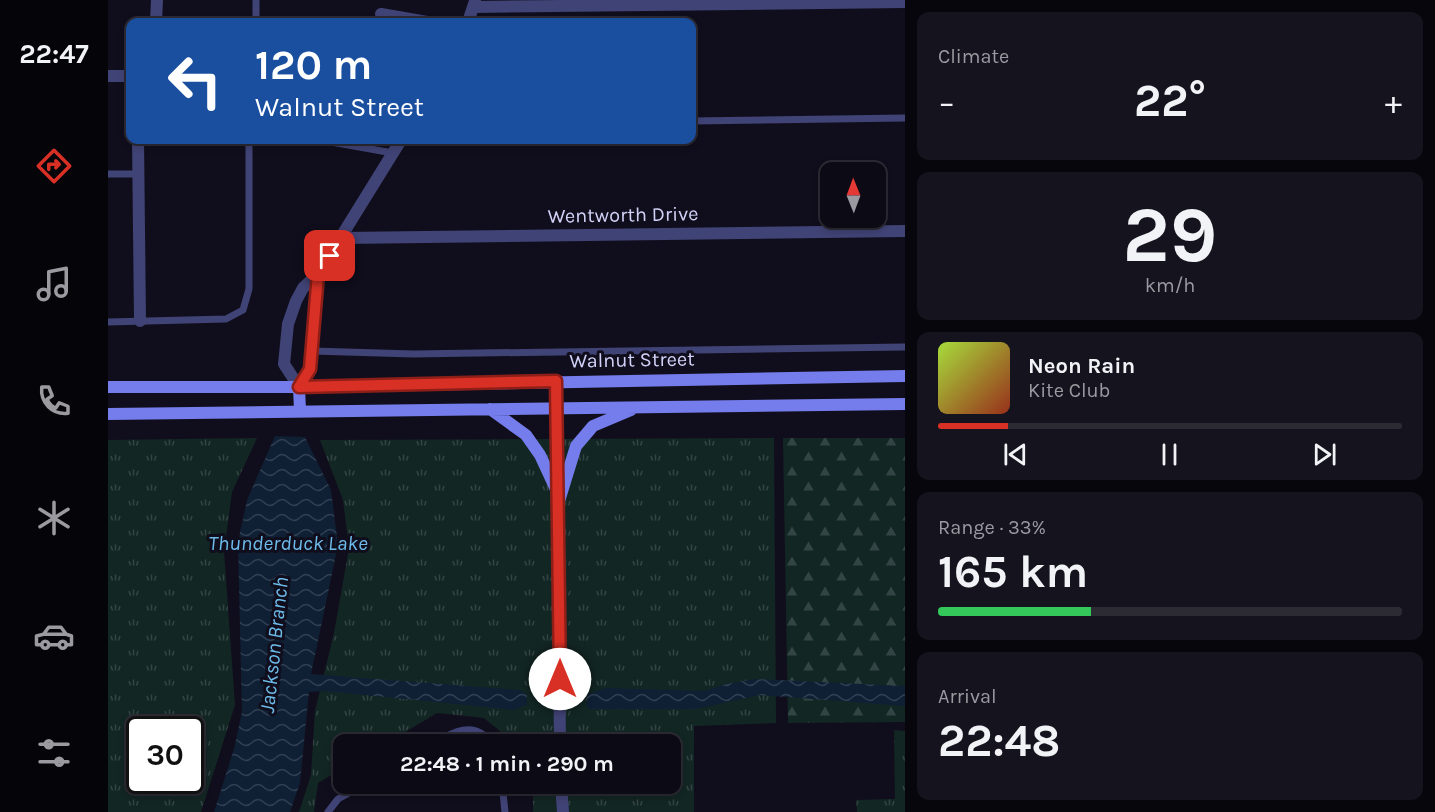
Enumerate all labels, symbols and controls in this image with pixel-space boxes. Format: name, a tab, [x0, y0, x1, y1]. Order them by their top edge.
text: 22:47	[19, 38, 89, 70]
text: 120 m	[255, 40, 372, 90]
icon: left	[156, 42, 234, 120]
text: Climate	[938, 45, 1009, 68]
text: 22°	[1134, 75, 1206, 127]
text: −	[938, 83, 955, 121]
text: +	[1385, 83, 1402, 121]
text: Walnut Street	[255, 91, 424, 123]
icon: directions	[33, 145, 75, 187]
north arrow	[820, 162, 886, 228]
map controls	[820, 162, 886, 228]
text: 29	[1123, 189, 1217, 281]
street label: Wentworth Drive	[547, 202, 699, 228]
pin	[304, 230, 355, 281]
icon: arrive	[313, 239, 346, 272]
icon: music	[33, 263, 75, 305]
text: km/h	[1145, 274, 1195, 297]
street label: Walnut Street	[569, 347, 695, 373]
text: Neon Rain	[1028, 353, 1135, 379]
text: Kite Club	[1028, 379, 1110, 402]
icon: phone	[33, 380, 75, 422]
icon: previous	[999, 438, 1032, 471]
icon: pause	[1153, 438, 1186, 471]
icon: next	[1308, 438, 1341, 471]
icon: climate	[33, 497, 75, 539]
text: Range · 33%	[938, 516, 1046, 539]
water label: Thunderduck Lake	[208, 531, 368, 555]
text: 165 km	[938, 546, 1088, 598]
water label: Jackson Branch	[255, 576, 293, 714]
icon: car	[33, 615, 75, 657]
position arrow	[528, 647, 592, 711]
text: Arrival	[938, 685, 997, 708]
text: 22:48	[938, 715, 1060, 767]
speed limit sign: 30	[126, 716, 204, 794]
icon: filters	[33, 732, 75, 774]
text: 22:48 · 1 min · 290 m	[400, 751, 614, 777]

